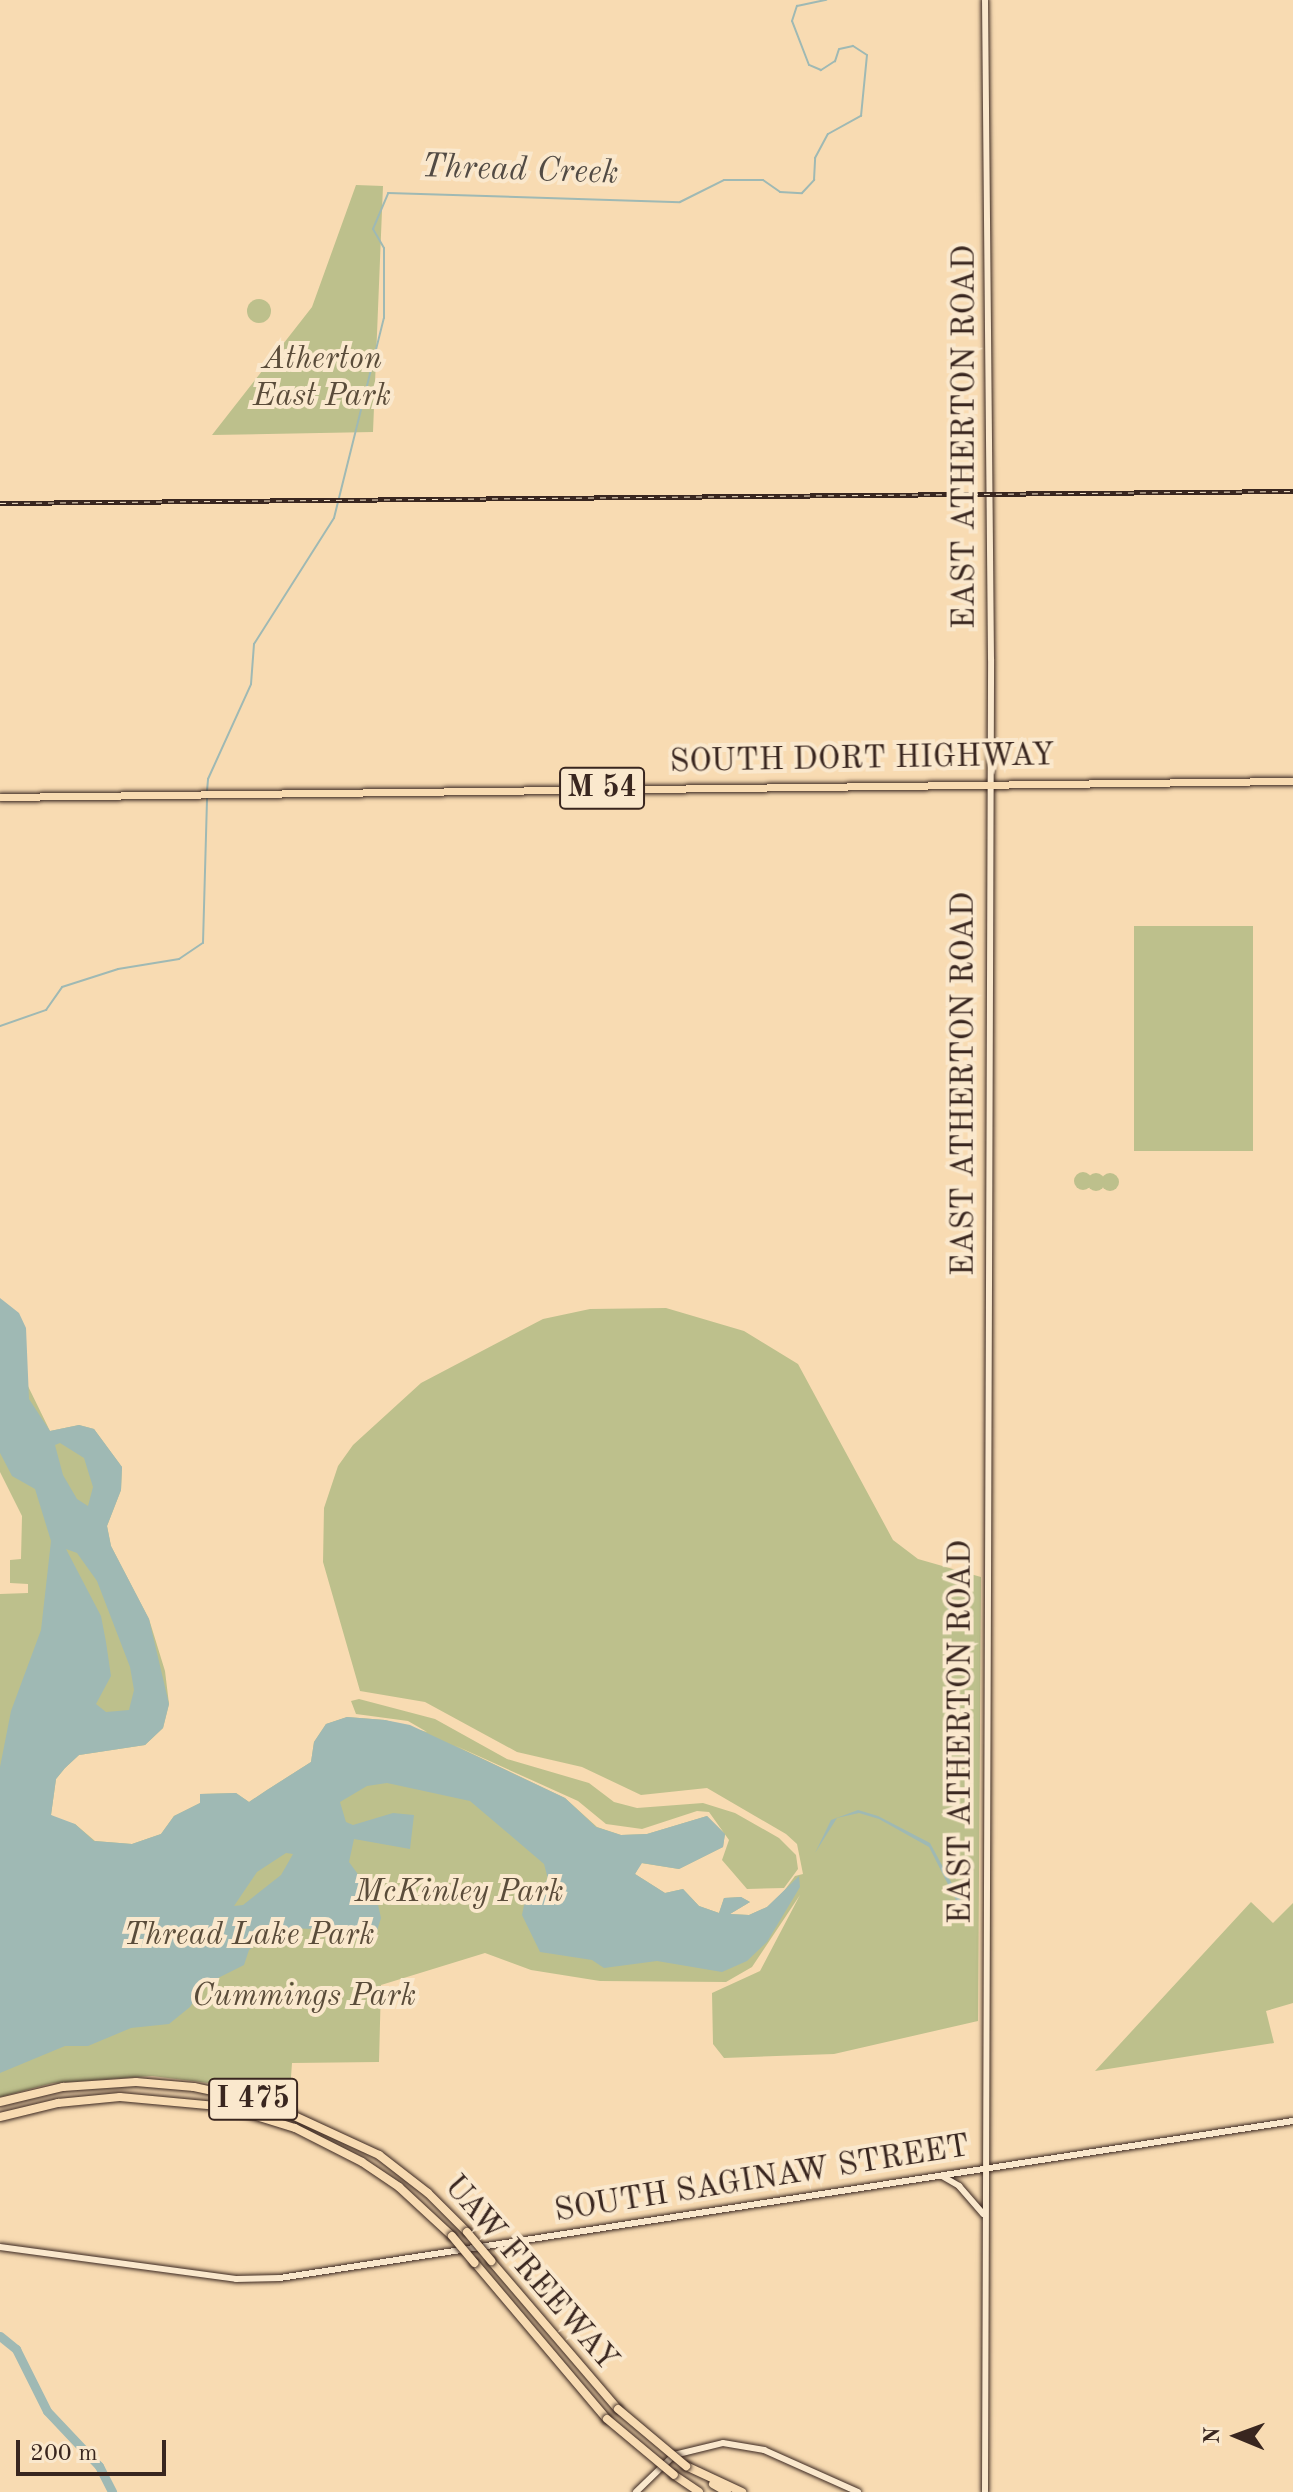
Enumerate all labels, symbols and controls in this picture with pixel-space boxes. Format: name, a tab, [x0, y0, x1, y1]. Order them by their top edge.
water label: Thread Creek	[421, 147, 619, 195]
street label: EAST ATHERTON ROAD	[947, 245, 985, 629]
park label: Atherton East Park	[253, 342, 391, 417]
street label: SOUTH DORT HIGHWAY	[669, 737, 1055, 783]
road number: M 54	[558, 762, 646, 814]
street label: EAST ATHERTON ROAD	[946, 892, 984, 1276]
street label: EAST ATHERTON ROAD	[943, 1540, 981, 1924]
park label: McKinley Park	[354, 1874, 564, 1912]
park label: Thread Lake Park	[123, 1917, 375, 1955]
park label: Cummings Park	[192, 1978, 416, 2016]
road number: I 475	[207, 2073, 299, 2125]
street label: SOUTH SAGINAW STREET	[552, 2128, 972, 2232]
street label: UAW FREEWAY	[435, 2168, 625, 2380]
north arrow	[1197, 2396, 1277, 2476]
scale bar	[20, 2424, 170, 2474]
text: N	[1202, 2427, 1224, 2444]
text: 200 m	[30, 2442, 98, 2466]

